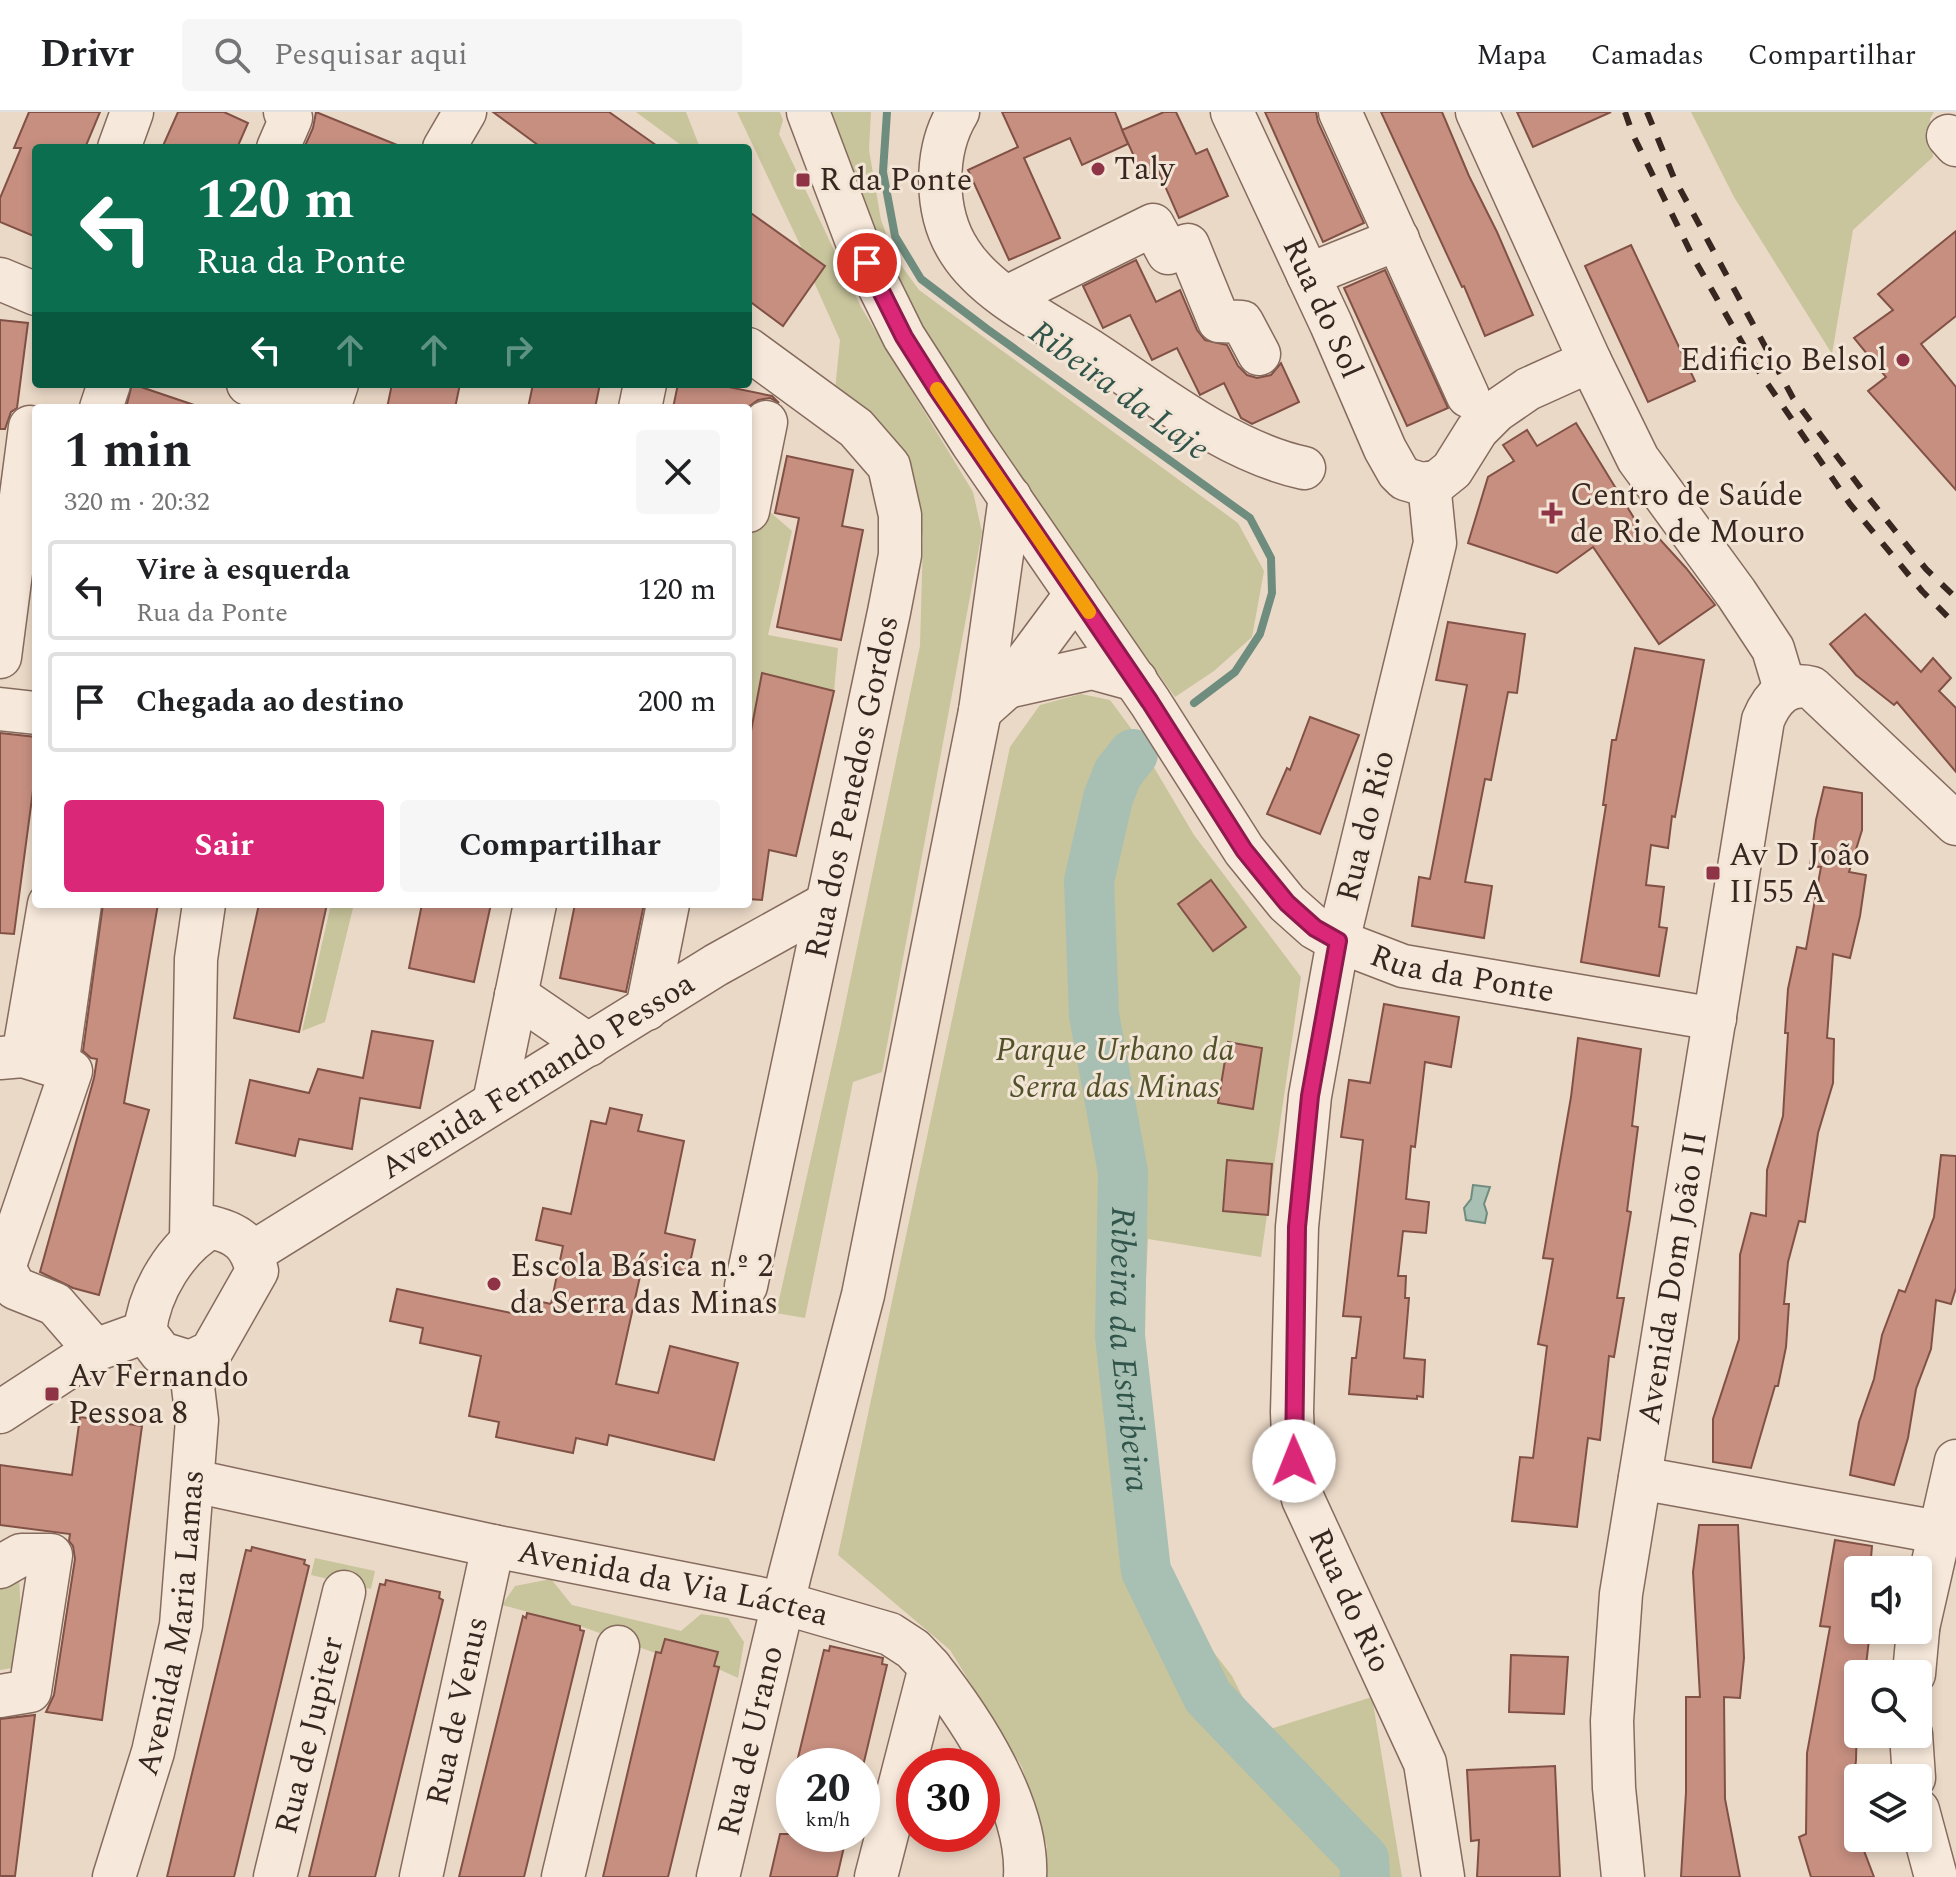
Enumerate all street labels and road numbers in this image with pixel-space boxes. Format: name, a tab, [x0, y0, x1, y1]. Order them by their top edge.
street label: Rua do Sol	[1269, 229, 1376, 386]
street label: Rua dos Penedos Gordos	[792, 611, 912, 963]
street label: Rua do Rio	[1324, 745, 1408, 907]
street label: Rua da Ponte	[1363, 931, 1558, 1016]
street label: Avenida Fernando Pessoa	[371, 959, 705, 1192]
street label: Avenida Dom João II	[1624, 1128, 1720, 1428]
street label: Avenida Maria Lamas	[123, 1468, 218, 1782]
street label: Rua do Rio	[1295, 1520, 1405, 1681]
street label: Avenida da Via Láctea	[514, 1527, 835, 1640]
street label: Rua de Venus	[413, 1612, 501, 1810]
street label: Rua de Jupiter	[262, 1631, 357, 1839]
street label: Rua de Urano	[704, 1641, 797, 1841]

